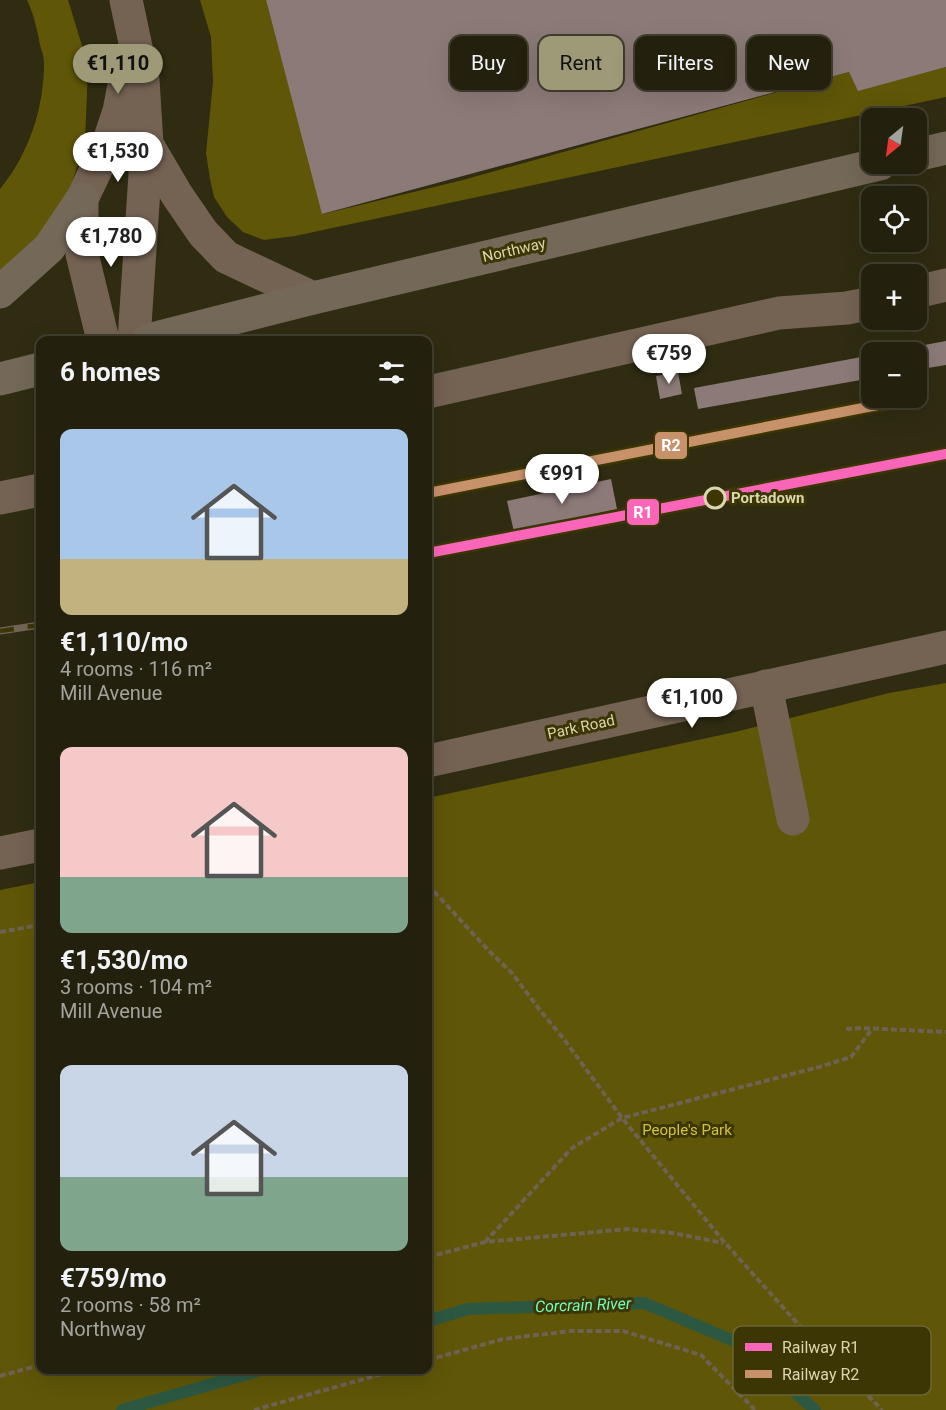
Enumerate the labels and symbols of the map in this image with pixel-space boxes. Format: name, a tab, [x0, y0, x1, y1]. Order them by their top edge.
pin: €1,110	[69, 44, 167, 95]
north arrow	[861, 108, 927, 174]
pin: €1,530	[69, 132, 167, 183]
pin: €1,780	[62, 217, 160, 268]
street label: Northway	[481, 234, 547, 266]
pin: €759	[633, 334, 705, 385]
line badge: R2	[654, 431, 688, 460]
text: R2	[661, 436, 681, 455]
pin: €991	[526, 454, 598, 505]
marker: Portadown	[704, 487, 726, 509]
place label: Portadown	[731, 489, 804, 507]
line badge: R1	[626, 498, 660, 526]
text: R1	[633, 503, 653, 522]
pin: €1,100	[643, 678, 741, 729]
street label: Park Road	[546, 711, 616, 743]
park label: People's Park	[642, 1121, 732, 1139]
water label: Corcrain River	[535, 1294, 632, 1316]
legend	[733, 1326, 931, 1395]
text: Railway R1	[782, 1338, 859, 1357]
text: Railway R2	[782, 1365, 859, 1384]

